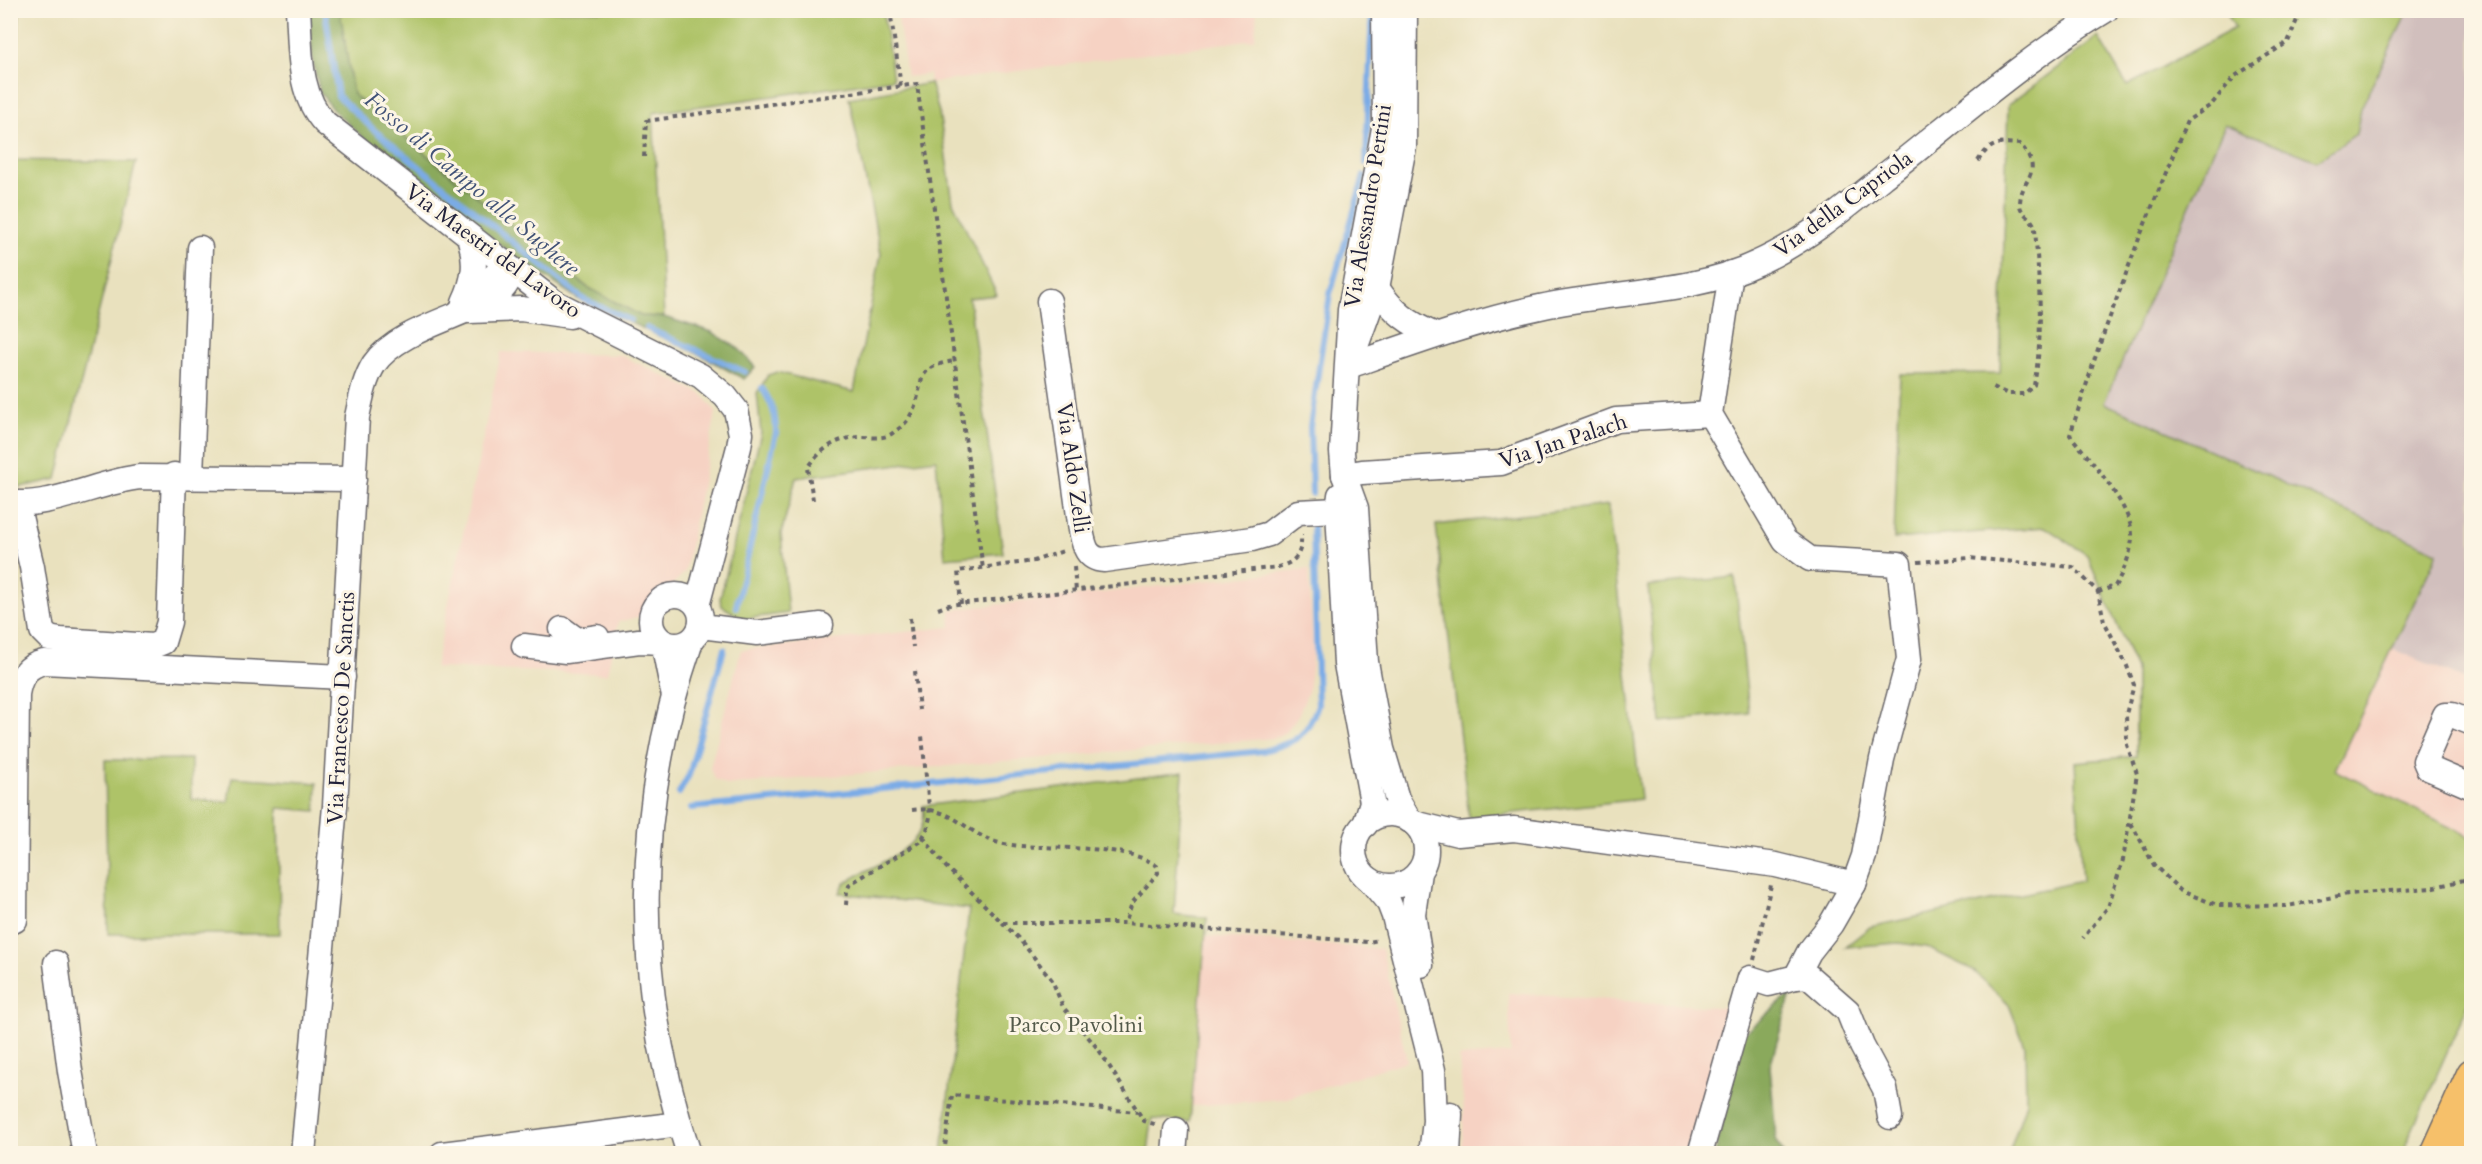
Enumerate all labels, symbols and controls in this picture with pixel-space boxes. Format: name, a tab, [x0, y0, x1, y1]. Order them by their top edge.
water label: Fosso di Campo alle Sughere	[357, 84, 587, 285]
street label: Via Alessandro Pertini	[1337, 102, 1399, 310]
street label: Via della Capriola	[1767, 143, 1919, 265]
street label: Via Maestri del Lavoro	[399, 177, 587, 325]
street label: Via Aldo Zelli	[1049, 401, 1097, 535]
street label: Via Jan Palach	[1495, 406, 1631, 476]
street label: Via Francesco De Sanctis	[320, 591, 362, 825]
park label: Parco Pavolini	[1009, 1010, 1143, 1040]

